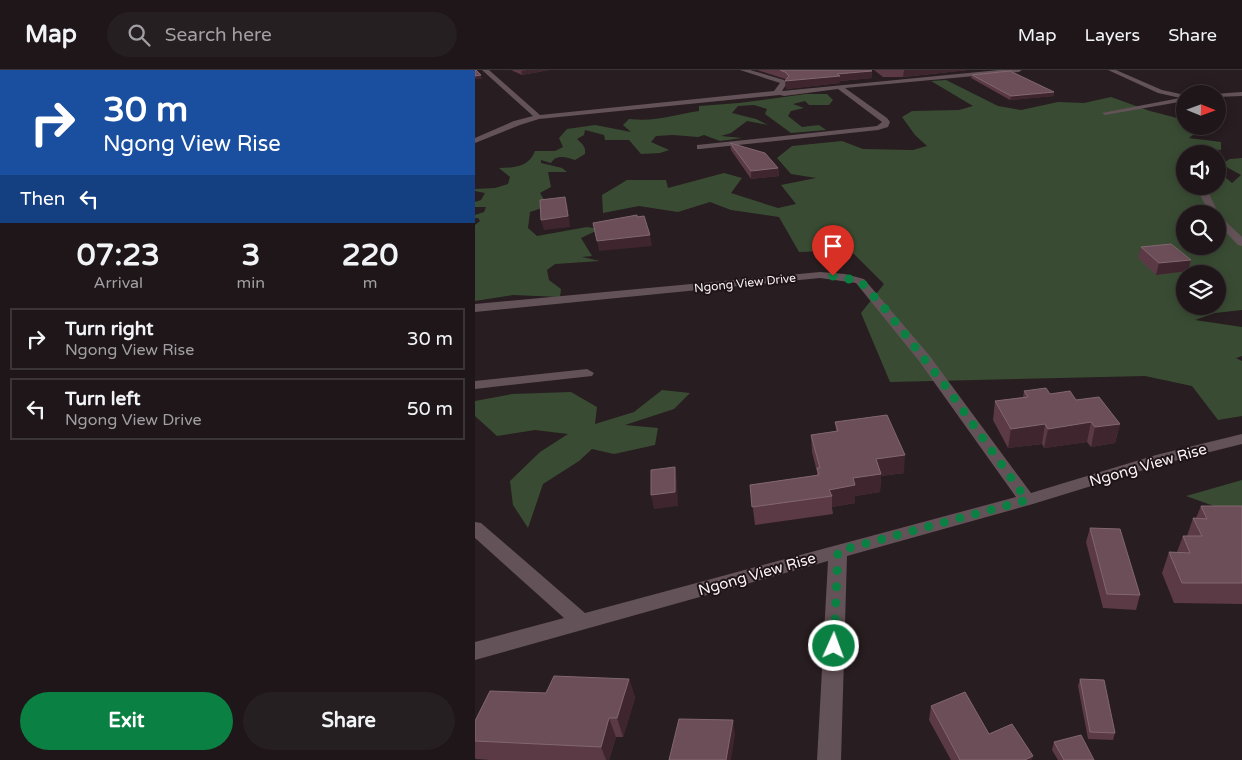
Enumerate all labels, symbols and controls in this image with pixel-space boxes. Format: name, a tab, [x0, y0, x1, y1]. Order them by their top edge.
search box	[107, 12, 457, 57]
text: Map	[25, 20, 77, 49]
icon: search	[125, 21, 153, 49]
text: Search here	[165, 24, 272, 46]
text: Map	[1018, 24, 1057, 46]
text: Layers	[1085, 24, 1140, 46]
text: Share	[1168, 24, 1217, 46]
north arrow	[1176, 85, 1226, 135]
map controls	[1176, 85, 1226, 315]
text: 30 m	[103, 89, 188, 131]
icon: right	[20, 90, 85, 155]
text: Ngong View Rise	[103, 131, 281, 157]
button: sound	[1176, 145, 1226, 195]
icon: left	[75, 185, 103, 213]
text: Then	[20, 188, 65, 210]
button: search	[1176, 205, 1226, 255]
pin	[812, 225, 854, 276]
icon: arrive	[819, 232, 847, 260]
text: 07:23	[77, 237, 160, 274]
text: 3	[241, 237, 260, 274]
text: 220	[342, 237, 398, 274]
button: layers	[1176, 265, 1226, 315]
street label: Ngong View Drive	[693, 271, 797, 295]
text: Arrival	[94, 273, 143, 293]
text: min	[237, 273, 265, 293]
text: m	[363, 273, 377, 293]
text: Turn right	[65, 318, 153, 340]
icon: right	[22, 325, 50, 353]
text: 30 m	[407, 328, 453, 350]
text: Ngong View Rise	[65, 340, 194, 360]
text: Turn left	[65, 388, 141, 410]
icon: left	[22, 395, 50, 423]
text: 50 m	[407, 398, 453, 420]
text: Ngong View Drive	[65, 410, 202, 430]
street label: Ngong View Rise	[1087, 440, 1209, 490]
street label: Ngong View Rise	[696, 549, 818, 599]
position arrow	[807, 619, 859, 671]
button: Exit	[20, 692, 233, 750]
button: Share	[243, 692, 455, 750]

